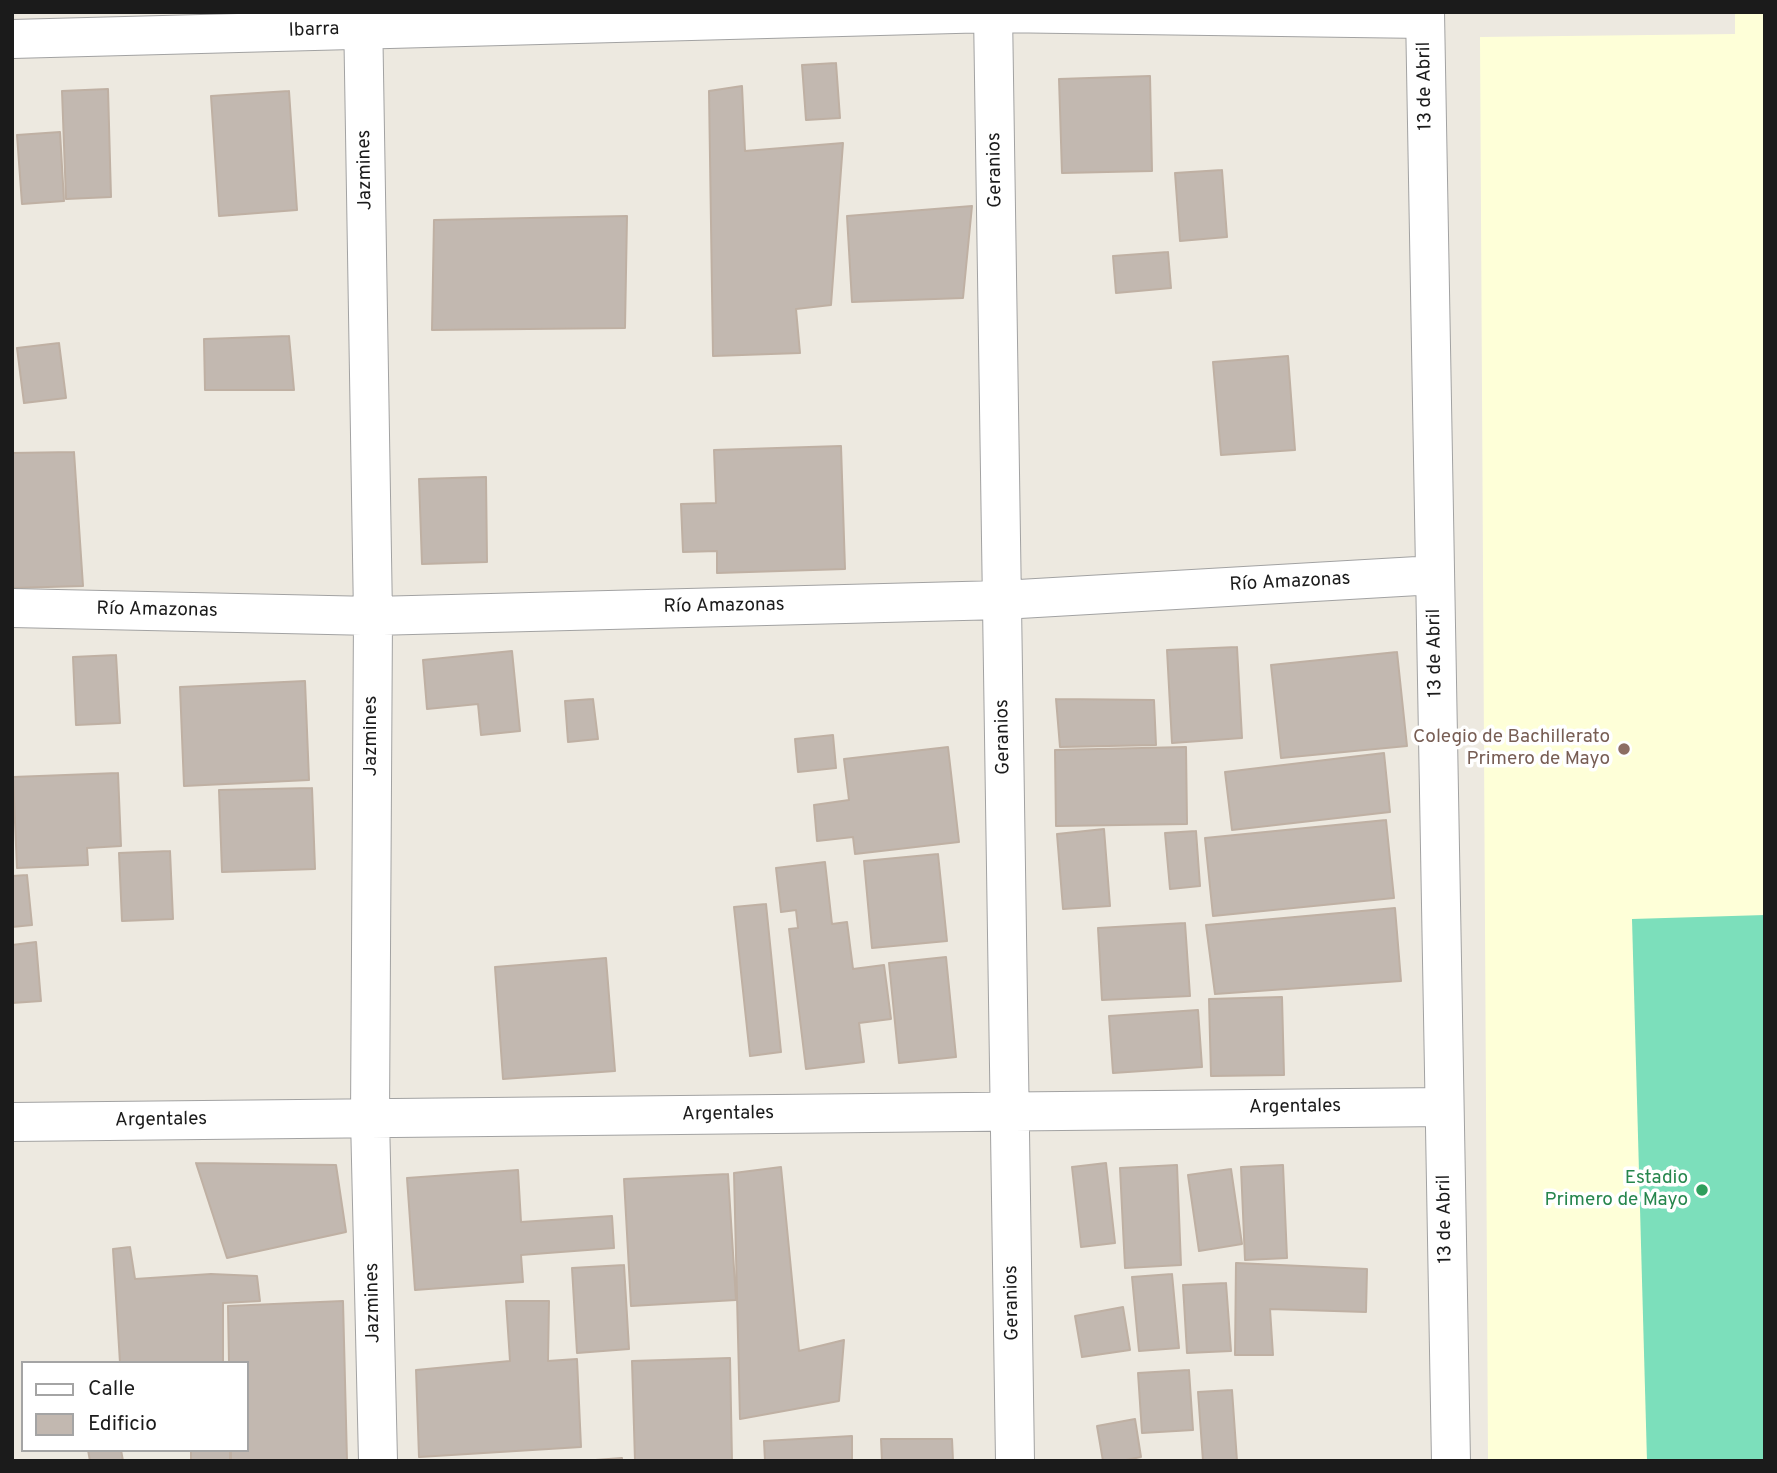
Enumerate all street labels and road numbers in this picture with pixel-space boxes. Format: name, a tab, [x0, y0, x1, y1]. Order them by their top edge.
street label: Ibarra	[288, 19, 340, 43]
street label: 13 de Abril	[1414, 41, 1438, 131]
street label: Jazmines	[354, 129, 378, 211]
street label: Geranios	[984, 132, 1008, 208]
street label: Río Amazonas	[1229, 568, 1351, 598]
street label: Río Amazonas	[663, 595, 785, 619]
street label: Río Amazonas	[96, 599, 218, 623]
street label: 13 de Abril	[1424, 608, 1448, 698]
street label: Jazmines	[361, 696, 383, 776]
street label: Geranios	[992, 699, 1016, 775]
street label: Argentales	[1249, 1096, 1341, 1120]
street label: Argentales	[682, 1103, 774, 1127]
street label: Argentales	[115, 1109, 207, 1133]
street label: 13 de Abril	[1434, 1174, 1458, 1264]
street label: Jazmines	[362, 1262, 386, 1344]
street label: Geranios	[1001, 1265, 1025, 1341]

